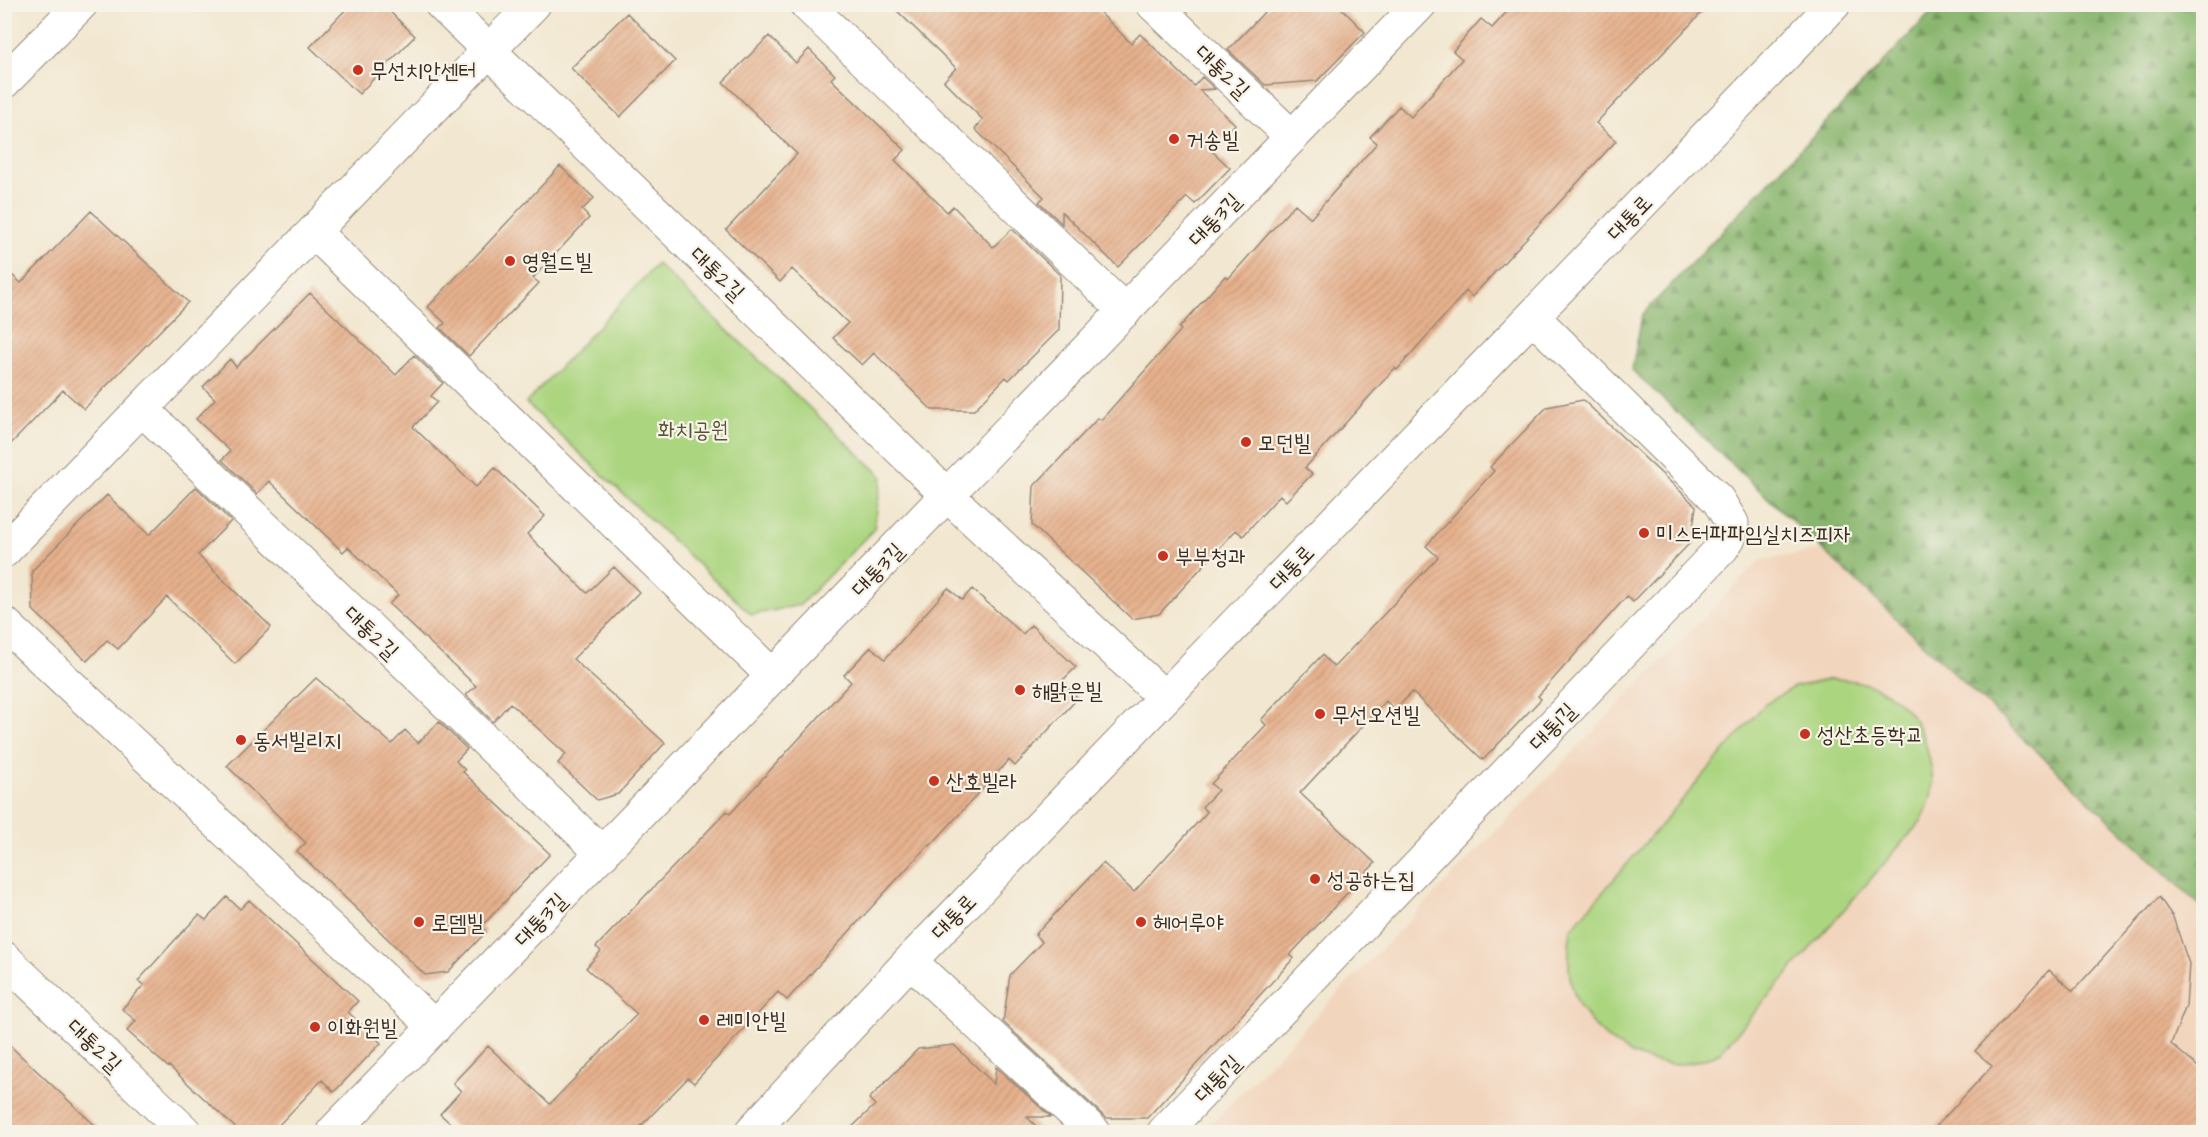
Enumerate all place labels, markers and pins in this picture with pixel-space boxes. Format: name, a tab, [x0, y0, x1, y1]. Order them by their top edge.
place label: 무선치안센터	[370, 56, 476, 87]
marker: 무선치안센터	[351, 63, 365, 77]
place label: 거송빌	[1186, 125, 1239, 156]
marker: 거송빌	[1167, 132, 1181, 146]
place label: 영월드빌	[522, 247, 593, 278]
marker: 영월드빌	[503, 254, 517, 268]
place label: 모던빌	[1258, 428, 1311, 459]
marker: 모던빌	[1239, 435, 1253, 449]
place label: 미스터파파임실치즈피자	[1656, 519, 1851, 550]
marker: 미스터파파임실치즈피자	[1637, 526, 1651, 540]
place label: 부부청과	[1175, 542, 1246, 573]
marker: 부부청과	[1156, 549, 1170, 563]
place label: 해맑은빌	[1032, 676, 1103, 707]
marker: 해맑은빌	[1013, 683, 1027, 697]
place label: 무선오션빌	[1332, 700, 1421, 731]
marker: 무선오션빌	[1313, 707, 1327, 721]
place label: 성산초등학교	[1817, 720, 1923, 751]
place label: 동서빌리지	[253, 726, 342, 757]
marker: 성산초등학교	[1798, 727, 1812, 741]
marker: 동서빌리지	[234, 733, 248, 747]
place label: 산호빌라	[946, 767, 1017, 798]
marker: 산호빌라	[927, 774, 941, 788]
place label: 성공하는집	[1327, 865, 1416, 896]
marker: 성공하는집	[1308, 872, 1322, 886]
place label: 로뎀빌	[431, 908, 484, 939]
place label: 헤어루야	[1153, 908, 1224, 939]
marker: 로뎀빌	[412, 915, 426, 929]
marker: 헤어루야	[1134, 915, 1148, 929]
place label: 레미안빌	[716, 1006, 787, 1037]
place label: 이화원빌	[327, 1013, 398, 1044]
marker: 레미안빌	[697, 1013, 711, 1027]
marker: 이화원빌	[308, 1020, 322, 1034]

